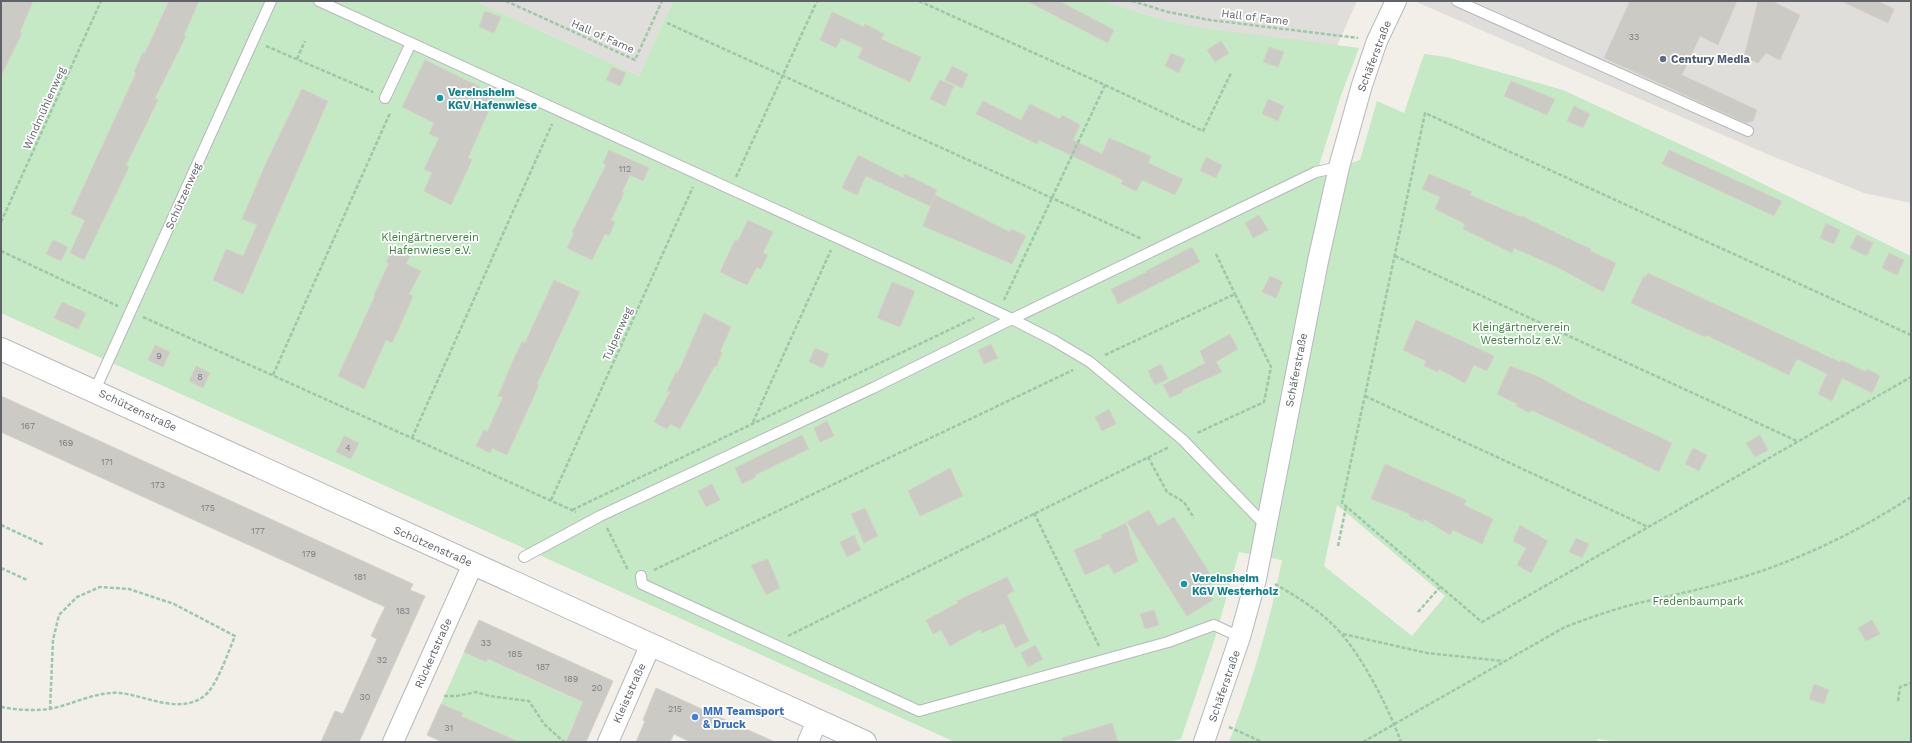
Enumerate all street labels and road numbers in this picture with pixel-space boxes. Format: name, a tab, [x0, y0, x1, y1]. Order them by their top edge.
street label: Hall of Fame	[1221, 7, 1289, 28]
street label: Hall of Fame	[569, 17, 636, 56]
street label: Schäferstraße	[1355, 19, 1394, 94]
street label: Windmühlenweg	[20, 65, 69, 151]
street label: Schützenweg	[163, 161, 204, 232]
street label: Tulpenweg	[600, 305, 635, 363]
street label: Schäferstraße	[1283, 332, 1310, 408]
street label: Schützenstraße	[97, 387, 179, 434]
street label: Schützenstraße	[392, 523, 474, 570]
street label: Rückertstraße	[412, 616, 455, 690]
street label: Schäferstraße	[1206, 649, 1243, 724]
street label: Kleiststraße	[610, 661, 648, 725]

